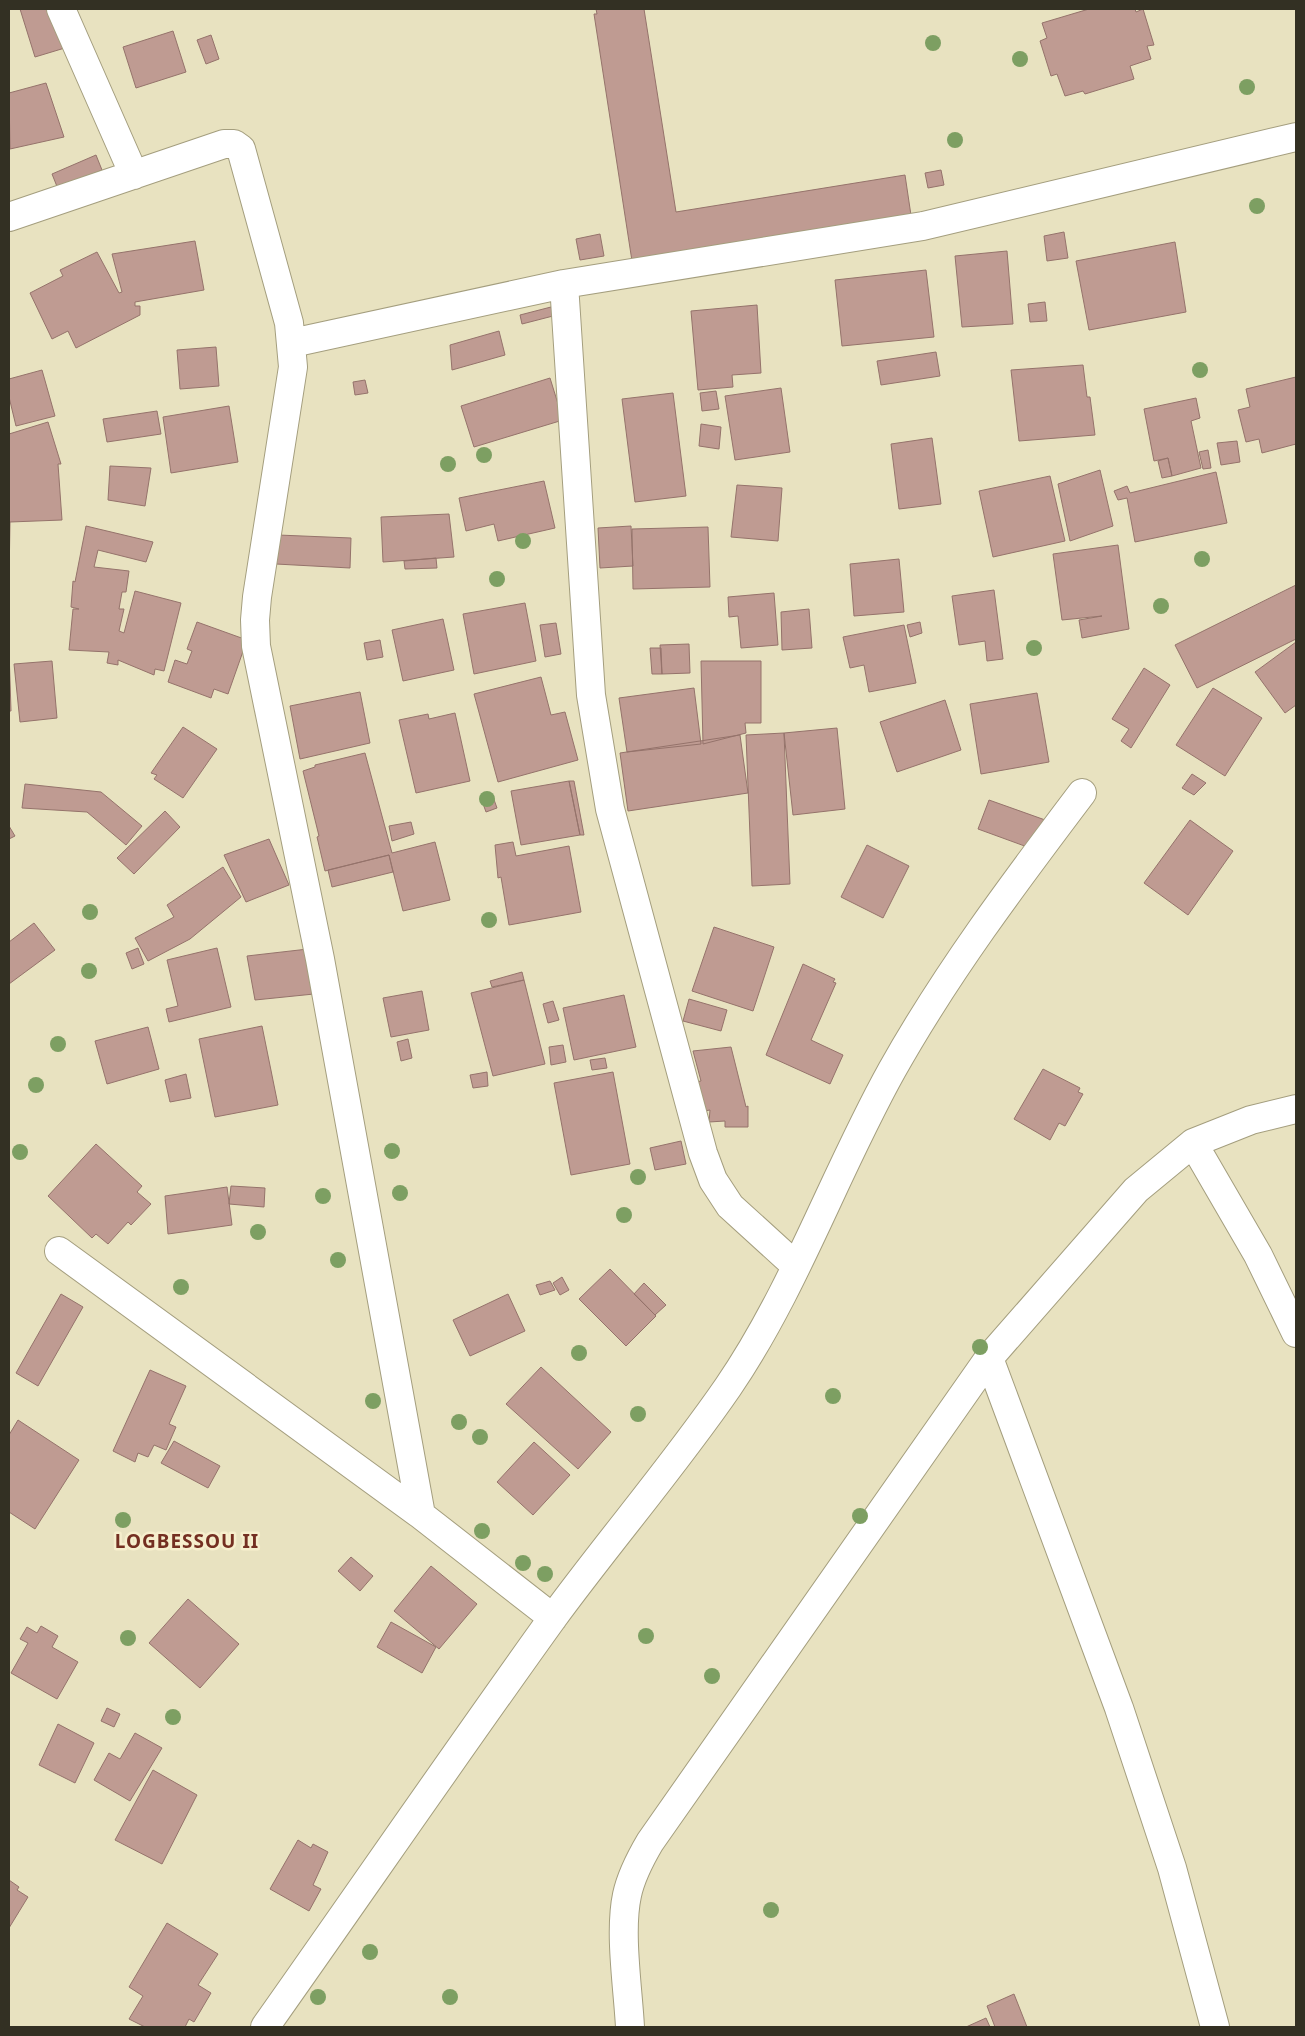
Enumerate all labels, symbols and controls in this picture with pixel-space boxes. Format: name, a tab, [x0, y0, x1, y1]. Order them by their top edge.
district label: LOGBESSOU II	[115, 1528, 259, 1554]

